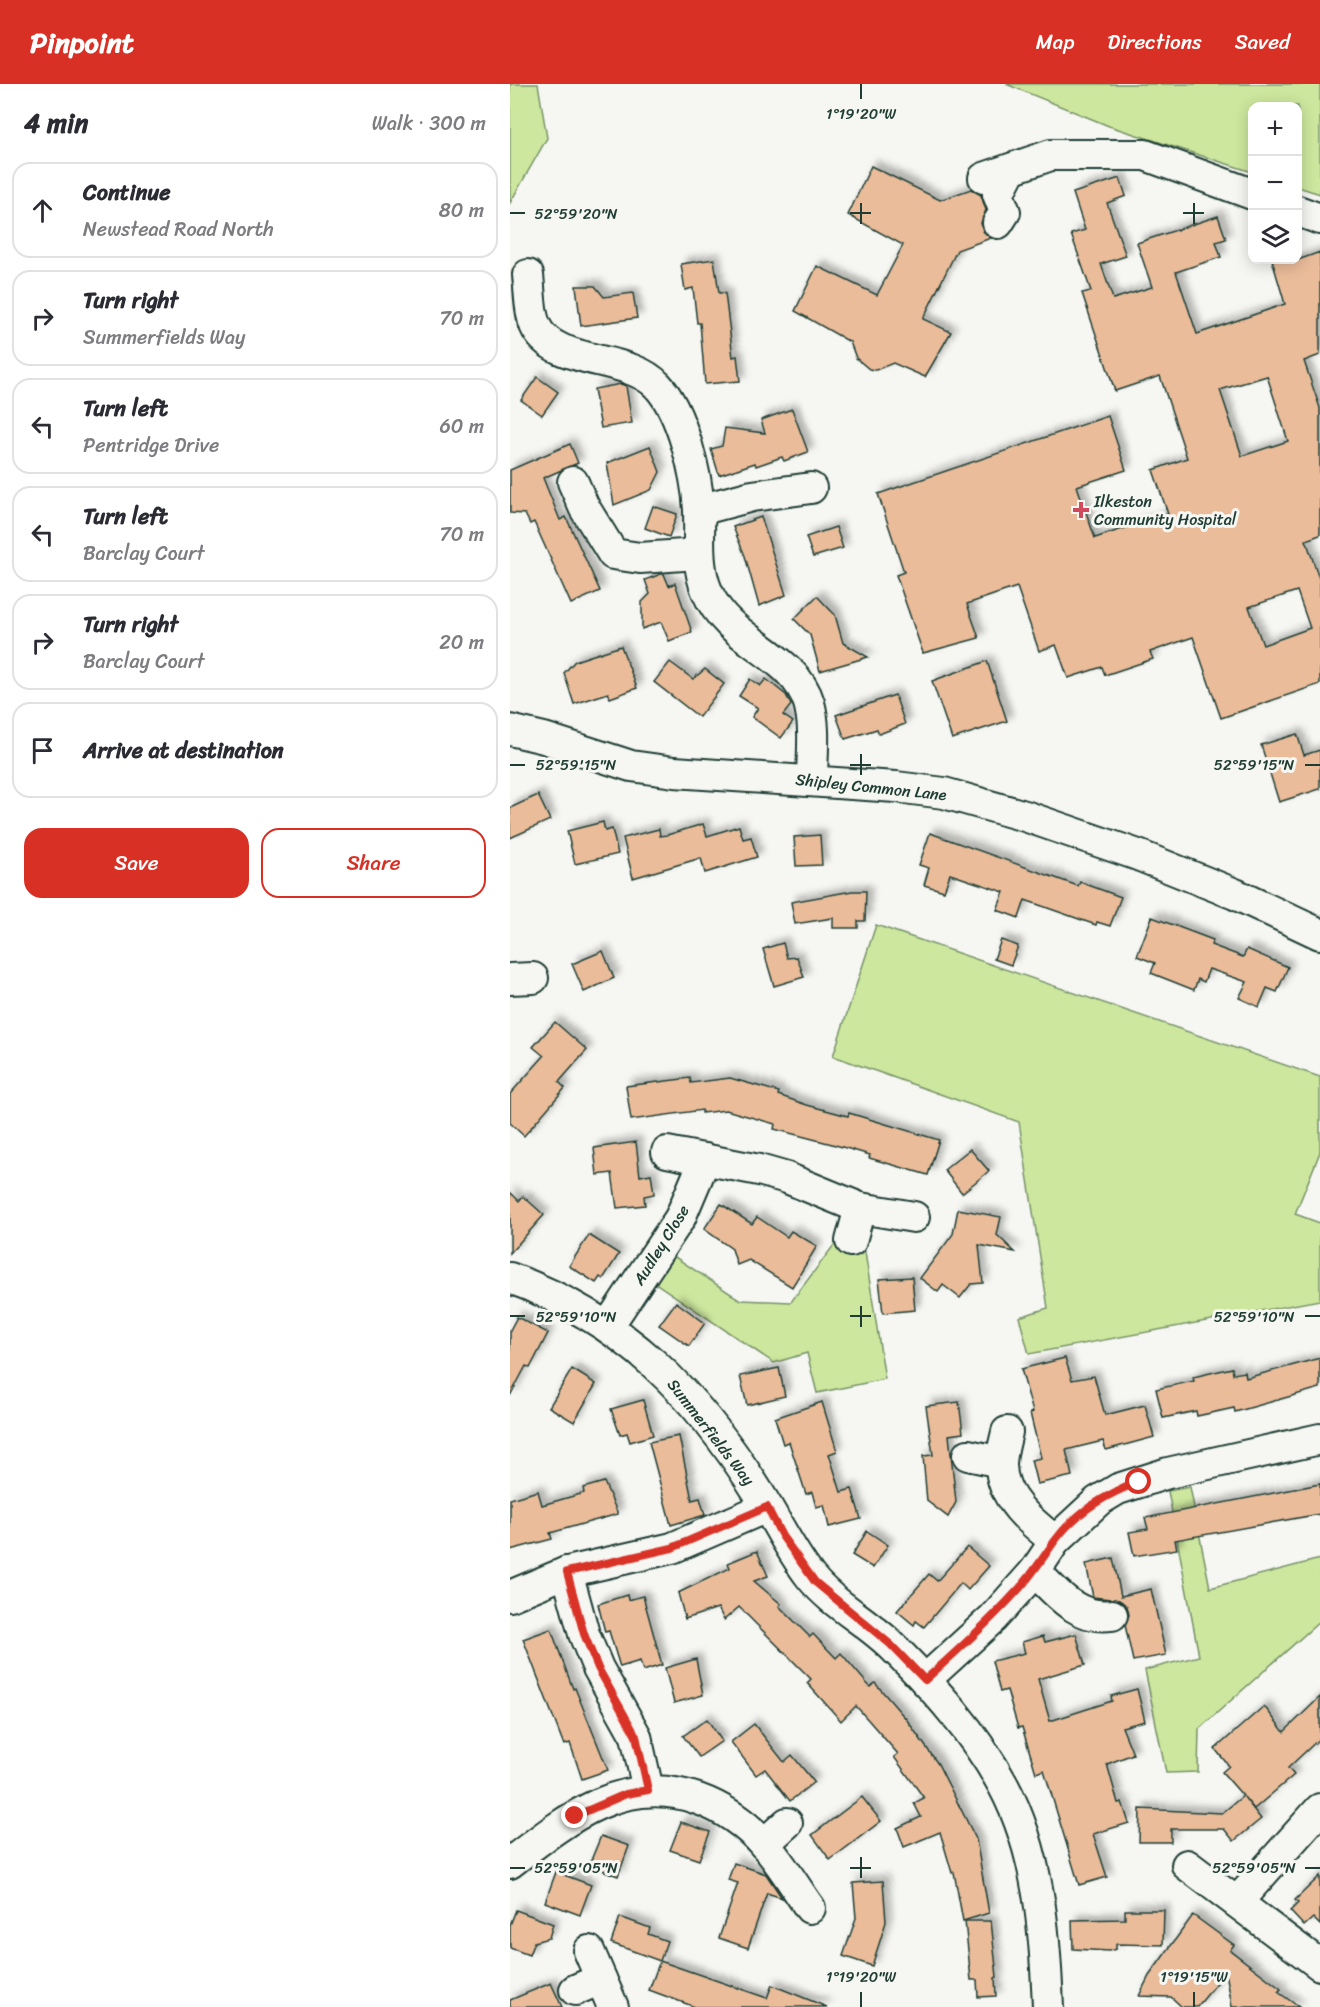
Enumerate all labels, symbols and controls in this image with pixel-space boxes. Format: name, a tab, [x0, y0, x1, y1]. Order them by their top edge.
text: Pinpoint	[30, 18, 134, 67]
text: Map	[1036, 23, 1074, 61]
text: Directions	[1107, 23, 1202, 61]
text: Saved	[1235, 23, 1290, 61]
text: 4 min	[24, 100, 88, 146]
text: 1°19'20"W	[826, 101, 896, 127]
map controls	[1248, 102, 1302, 264]
button: +	[1248, 102, 1302, 156]
text: Walk · 300 m	[372, 106, 486, 141]
button: −	[1248, 156, 1302, 210]
text: Continue	[83, 173, 171, 212]
text: 80 m	[439, 193, 484, 228]
icon: ahead	[26, 194, 59, 227]
text: 52°59'20"N	[535, 201, 618, 227]
button: layers	[1248, 210, 1302, 264]
text: Newstead Road North	[83, 212, 274, 247]
text: Turn right	[83, 281, 178, 320]
text: 70 m	[439, 301, 484, 336]
icon: right	[26, 302, 59, 335]
text: Summerfields Way	[83, 320, 245, 355]
text: Turn left	[83, 389, 168, 428]
text: 60 m	[439, 409, 484, 444]
icon: left	[26, 410, 59, 443]
text: Pentridge Drive	[83, 428, 219, 463]
place label: Ilkeston Community Hospital	[1093, 487, 1237, 534]
text: Turn left	[83, 497, 168, 536]
marker: Ilkeston Community Hospital	[1072, 501, 1090, 519]
text: 70 m	[439, 517, 484, 552]
icon: left	[26, 518, 59, 551]
text: Barclay Court	[83, 536, 205, 571]
text: Turn right	[83, 605, 178, 644]
text: 20 m	[439, 625, 484, 660]
icon: right	[26, 626, 59, 659]
text: Barclay Court	[83, 644, 205, 679]
text: Arrive at destination	[83, 731, 284, 770]
icon: arrive	[26, 734, 59, 767]
text: 52°59'15"N	[536, 752, 617, 778]
text: 52°59'15"N	[1214, 752, 1295, 778]
street label: Shipley Common Lane	[794, 765, 948, 809]
button: Save	[24, 828, 249, 898]
button: Share	[261, 828, 486, 898]
street label: Audley Close	[624, 1199, 697, 1292]
text: 52°59'10"N	[536, 1304, 617, 1330]
text: 52°59'10"N	[1214, 1304, 1295, 1330]
street label: Summerfields Way	[660, 1372, 763, 1493]
route start	[1125, 1468, 1151, 1494]
route end	[561, 1802, 587, 1828]
text: 52°59'05"N	[534, 1855, 618, 1881]
text: 52°59'05"N	[1212, 1855, 1296, 1881]
text: 1°19'20"W	[826, 1964, 896, 1990]
text: 1°19'15"W	[1160, 1964, 1228, 1990]

